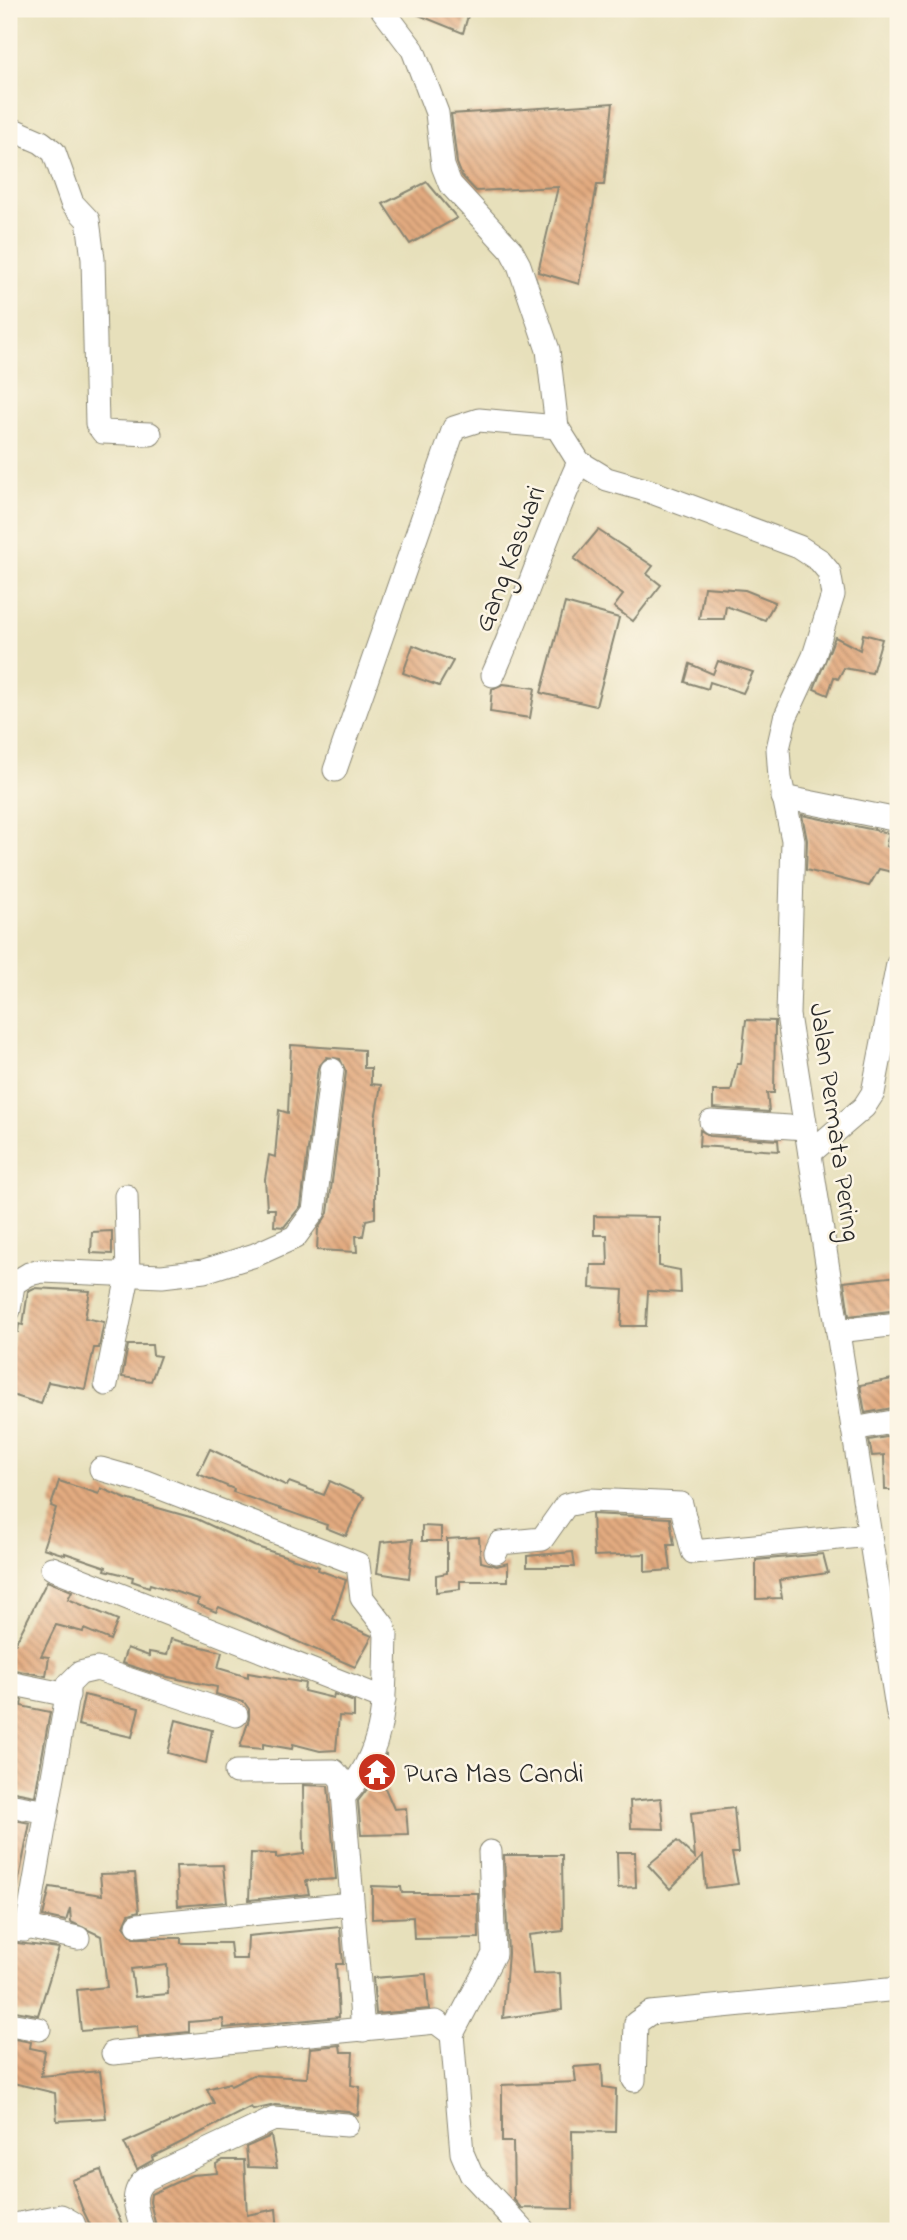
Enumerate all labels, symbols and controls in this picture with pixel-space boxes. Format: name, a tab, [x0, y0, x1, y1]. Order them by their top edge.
street label: Gang Kasuari	[465, 480, 558, 638]
street label: Jalan Permata Pering	[796, 1000, 871, 1245]
temple icon: Pura Mas Candi	[356, 1751, 398, 1793]
place label: Pura Mas Candi	[404, 1755, 584, 1796]

